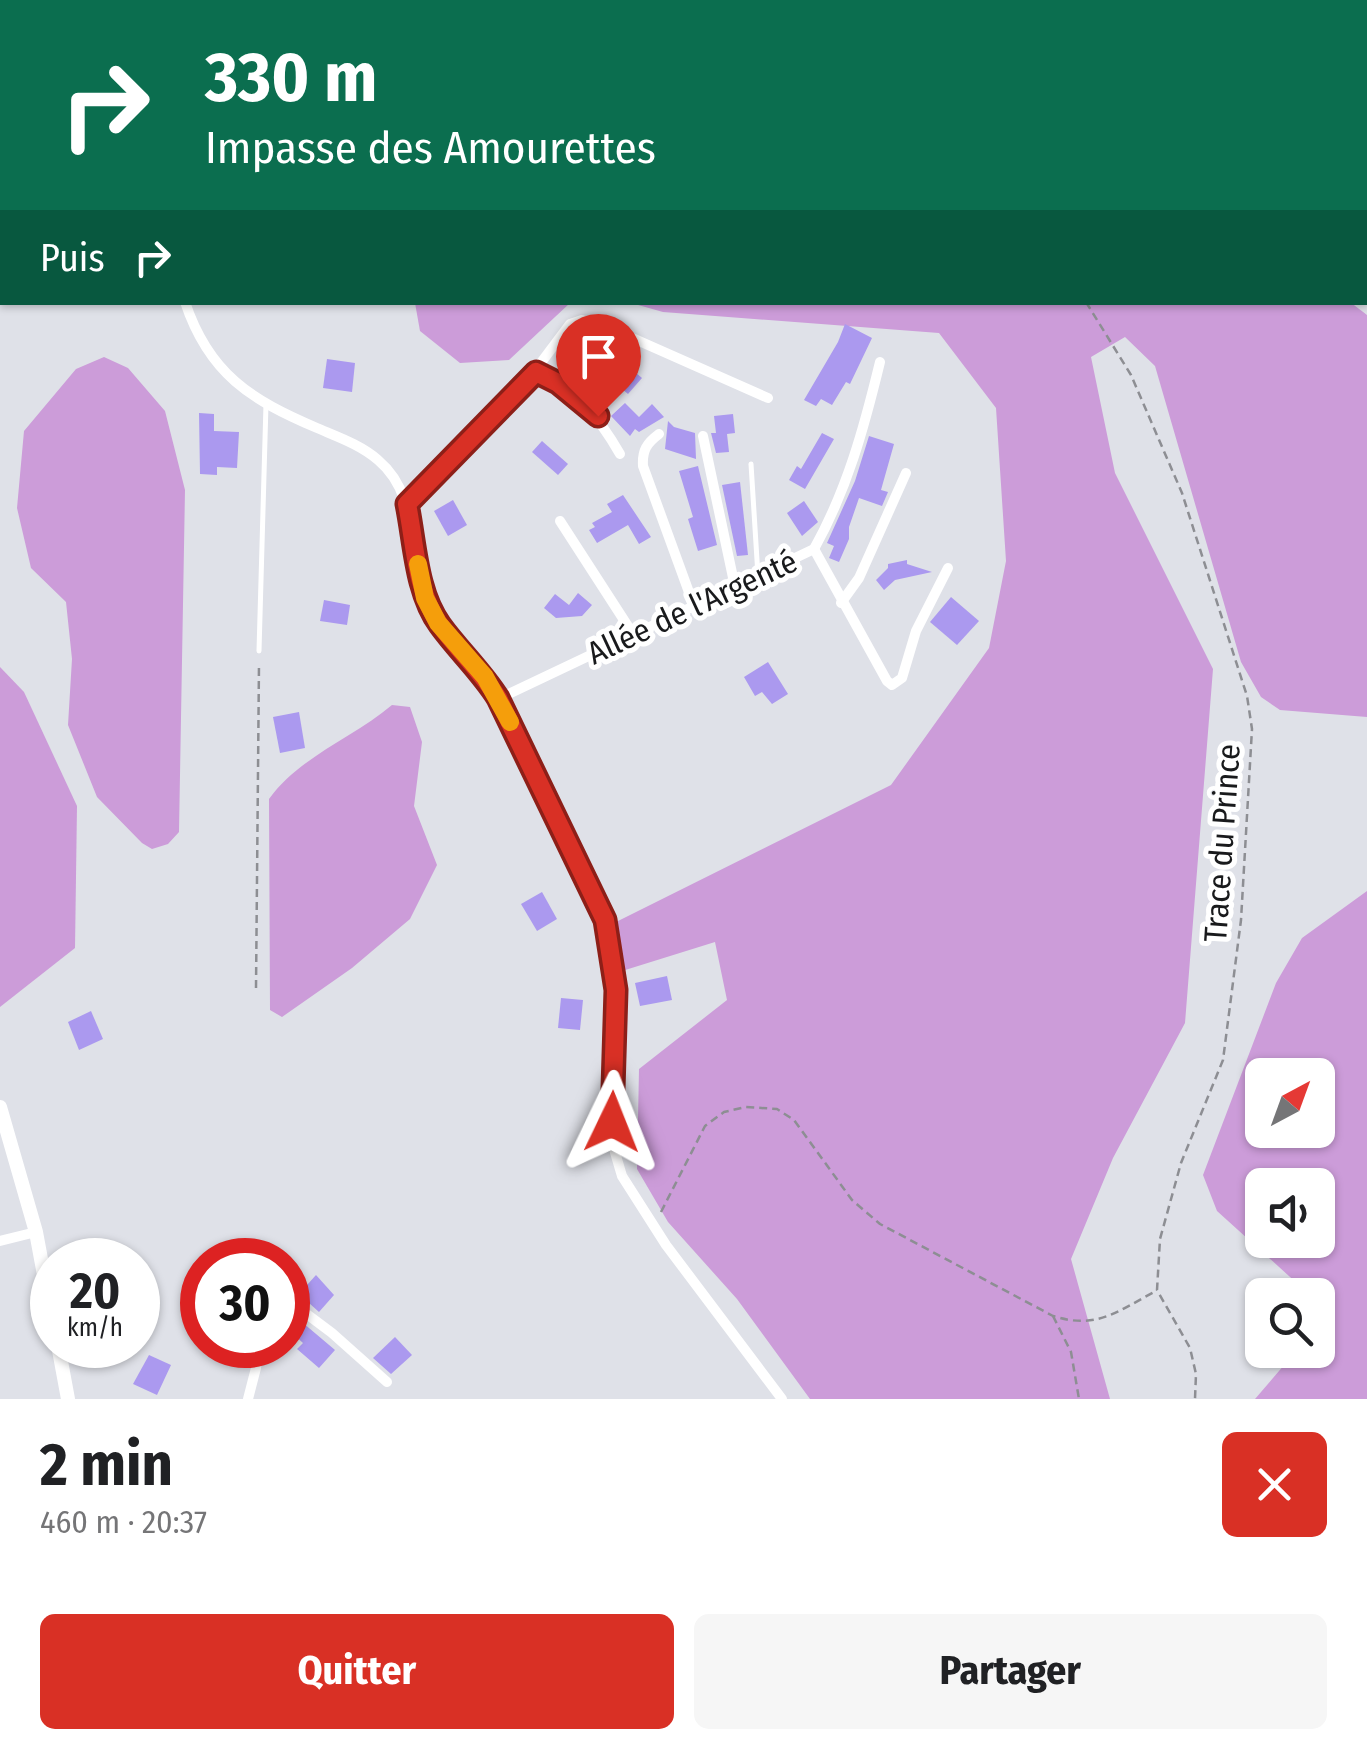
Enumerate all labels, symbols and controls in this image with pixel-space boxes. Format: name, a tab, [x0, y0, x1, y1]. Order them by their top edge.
text: 330 m	[205, 36, 377, 120]
icon: right	[40, 40, 170, 170]
text: Impasse des Amourettes	[205, 121, 656, 175]
icon: right	[125, 230, 180, 285]
text: Puis	[40, 235, 105, 281]
pin	[556, 314, 641, 417]
icon: arrive	[571, 329, 626, 384]
street label: Allée de l'Argenté	[581, 542, 803, 672]
street label: Trace du Prince	[1196, 743, 1248, 943]
north arrow	[1245, 1058, 1335, 1148]
map controls	[1245, 1058, 1335, 1368]
position arrow	[560, 1070, 664, 1174]
button: sound	[1245, 1168, 1335, 1258]
speed limit sign: 30	[180, 1238, 310, 1368]
text: 20	[70, 1261, 120, 1321]
button: search	[1245, 1278, 1335, 1368]
text: km/h	[67, 1313, 123, 1343]
text: 2 min	[40, 1429, 173, 1501]
button: close	[1222, 1432, 1327, 1537]
text: 460 m · 20:37	[40, 1503, 207, 1541]
button: Quitter	[40, 1614, 674, 1729]
button: Partager	[694, 1614, 1327, 1729]

